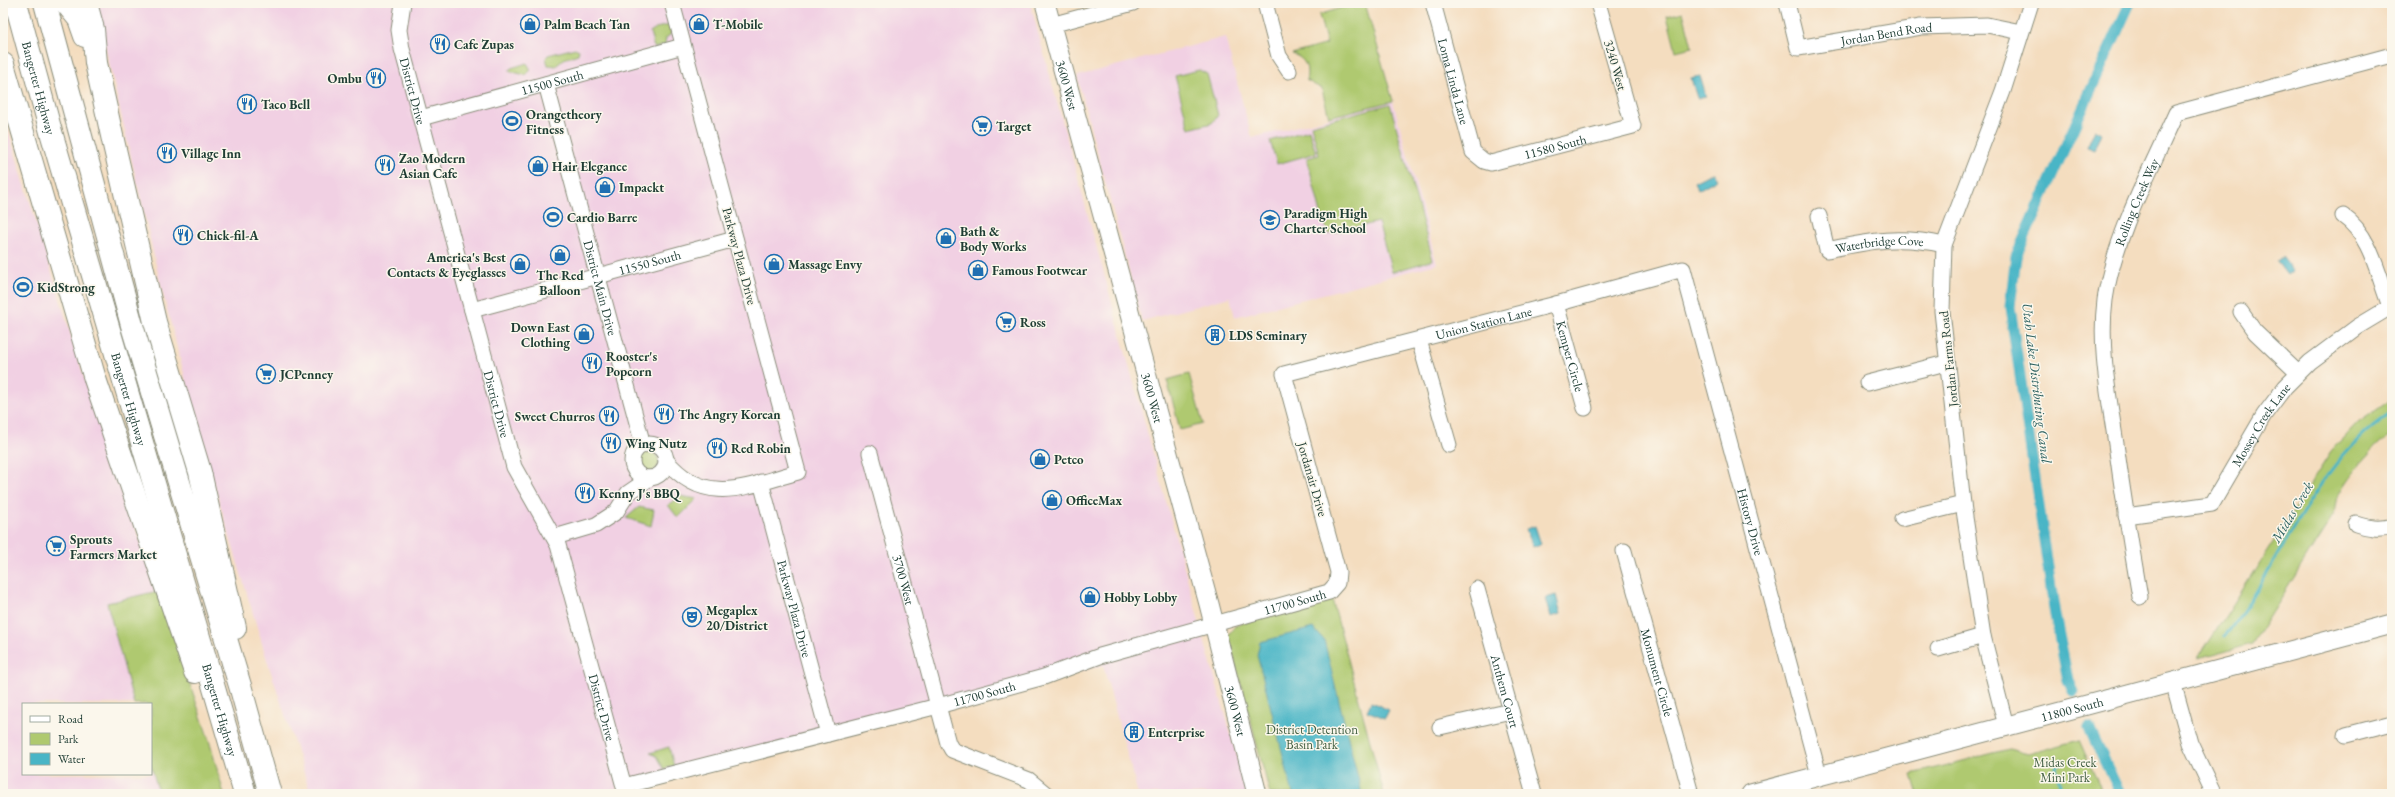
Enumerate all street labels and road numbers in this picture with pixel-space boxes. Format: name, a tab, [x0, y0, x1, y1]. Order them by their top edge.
street label: Jordan Bend Road	[1838, 19, 1933, 50]
street label: Loma Linda Lane	[1434, 36, 1473, 126]
street label: 3240 West	[1600, 38, 1631, 92]
street label: Bangerter Highway	[18, 39, 59, 137]
street label: District Drive	[396, 56, 430, 126]
street label: 3600 West	[1052, 58, 1082, 112]
street label: 11500 South	[519, 66, 586, 99]
street label: 11580 South	[1522, 130, 1589, 163]
street label: Rolling Creek Way	[2111, 155, 2163, 248]
street label: Parkway Plaza Drive	[718, 206, 761, 307]
street label: Waterbridge Cove	[1834, 232, 1925, 257]
street label: District Main Drive	[579, 238, 621, 337]
street label: 11550 South	[617, 246, 683, 279]
street label: Union Station Lane	[1434, 303, 1534, 344]
street label: Jordan Farms Road	[1935, 310, 1962, 409]
street label: Kemper Circle	[1552, 319, 1588, 394]
street label: Bangerter Highway	[107, 351, 151, 448]
street label: District Drive	[480, 369, 514, 439]
street label: 3600 West	[1137, 371, 1167, 425]
street label: Mossey Creek Lane	[2228, 379, 2294, 470]
street label: Jordanair Drive	[1293, 439, 1331, 518]
street label: History Drive	[1733, 486, 1768, 557]
street label: 3700 West	[889, 553, 918, 607]
street label: Parkway Plaza Drive	[773, 558, 815, 659]
street label: 11700 South	[1262, 585, 1328, 619]
street label: Monument Circle	[1637, 627, 1677, 719]
street label: Anthem Court	[1486, 652, 1523, 730]
street label: Bangerter Highway	[198, 662, 242, 759]
street label: District Drive	[585, 672, 619, 743]
street label: 11700 South	[951, 677, 1018, 710]
street label: 3600 West	[1221, 684, 1250, 738]
street label: 11800 South	[2039, 693, 2105, 726]

